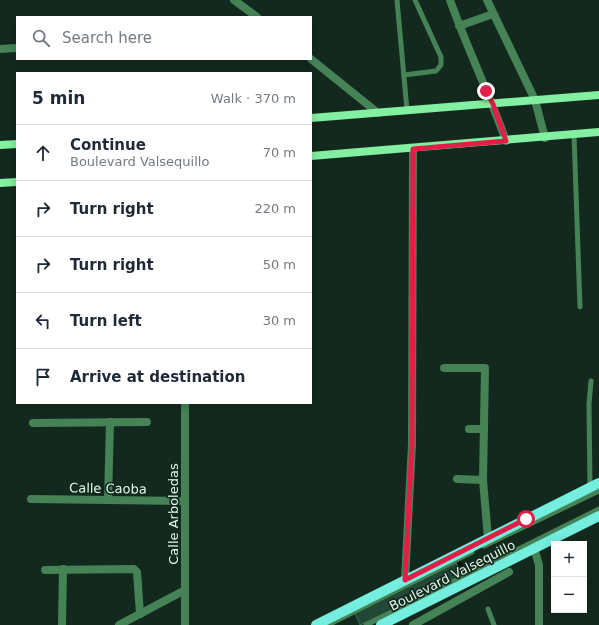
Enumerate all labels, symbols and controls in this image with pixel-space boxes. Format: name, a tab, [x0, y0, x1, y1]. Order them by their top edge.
search box	[16, 16, 312, 60]
icon: search	[30, 27, 52, 49]
text: Search here	[62, 29, 152, 47]
route end	[477, 82, 495, 100]
text: 5 min	[32, 88, 85, 108]
text: Walk · 370 m	[211, 91, 296, 106]
text: Continue	[70, 136, 146, 154]
icon: ahead	[32, 142, 54, 164]
text: 70 m	[263, 145, 296, 160]
text: Boulevard Valsequillo	[70, 154, 209, 169]
icon: right	[32, 198, 54, 220]
text: Turn right	[70, 200, 154, 218]
text: 220 m	[254, 201, 296, 216]
icon: right	[32, 254, 54, 276]
text: Turn right	[70, 256, 154, 274]
text: 50 m	[263, 257, 296, 272]
icon: left	[32, 310, 54, 332]
text: Turn left	[70, 312, 142, 330]
text: 30 m	[263, 313, 296, 328]
icon: arrive	[32, 366, 54, 388]
text: Arrive at destination	[70, 368, 245, 386]
street label: Calle Arboledas	[166, 463, 181, 565]
street label: Calle Caoba	[69, 480, 147, 497]
route start	[517, 510, 535, 528]
street label: Boulevard Valsequillo	[387, 537, 518, 614]
map controls	[551, 541, 587, 613]
button: +	[551, 541, 587, 577]
button: −	[551, 577, 587, 613]

